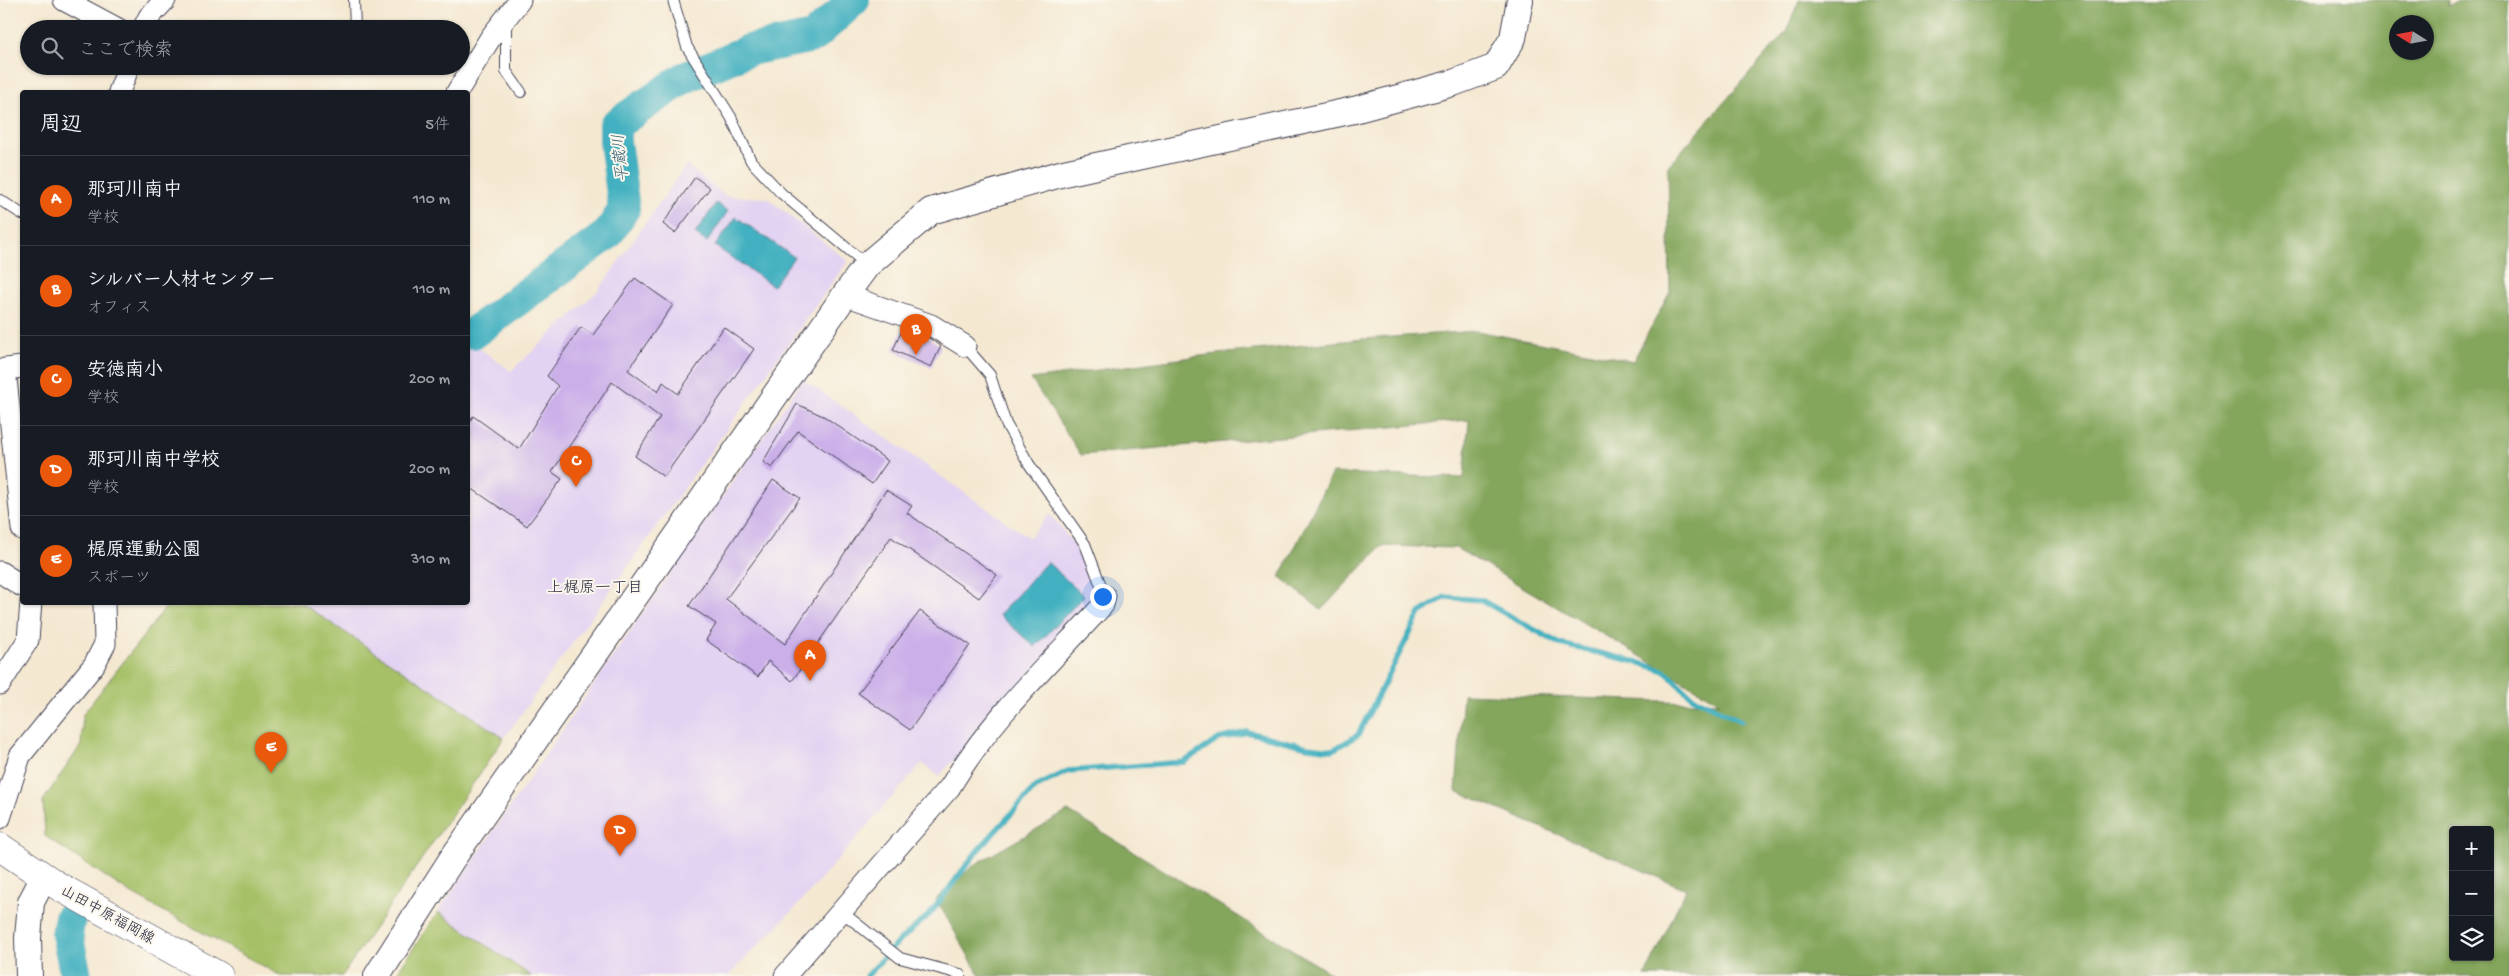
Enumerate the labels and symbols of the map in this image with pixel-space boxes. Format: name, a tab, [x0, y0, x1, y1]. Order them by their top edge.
north arrow	[2389, 15, 2434, 60]
water label: 平蔵川	[610, 133, 634, 183]
pin: B	[900, 314, 932, 355]
pin: C	[560, 446, 592, 487]
district label: 上梶原一丁目	[547, 579, 643, 599]
your location	[1090, 584, 1116, 610]
pin: A	[794, 640, 826, 681]
pin: E	[255, 732, 287, 773]
pin: D	[604, 815, 636, 856]
street label: 山田中原福岡線	[57, 882, 158, 949]

